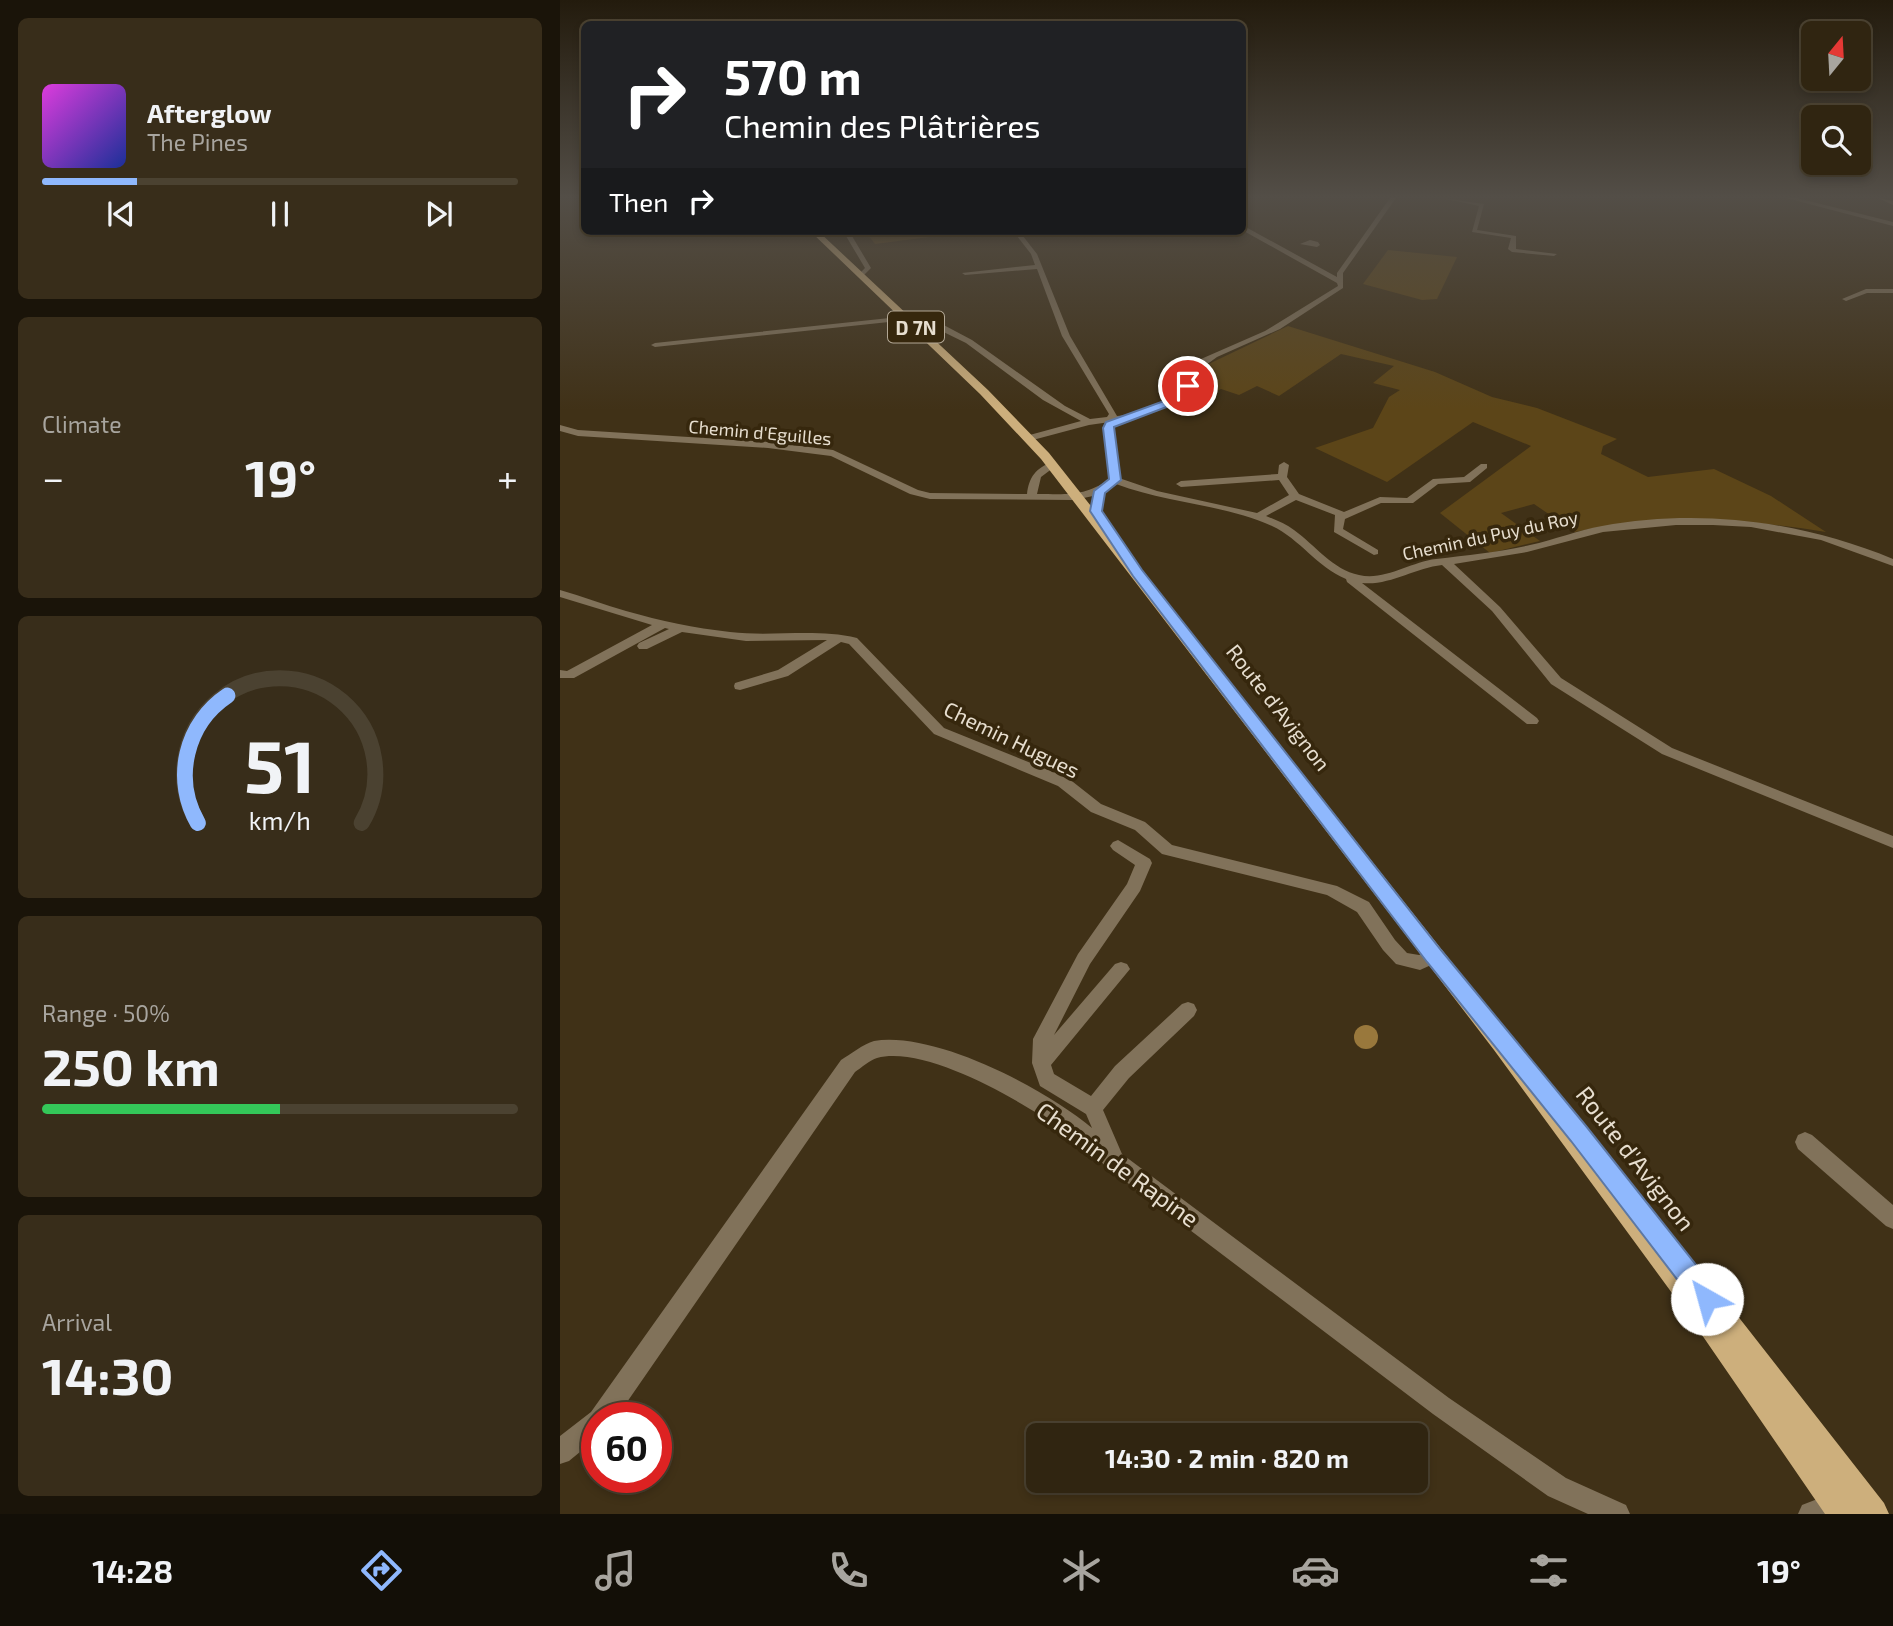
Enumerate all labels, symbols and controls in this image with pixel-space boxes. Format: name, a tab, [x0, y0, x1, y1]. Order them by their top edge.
north arrow	[1801, 21, 1871, 91]
map controls	[1801, 21, 1871, 175]
text: 570 m	[724, 46, 862, 105]
icon: right	[609, 49, 700, 140]
text: Afterglow	[147, 97, 272, 128]
button: search	[1801, 105, 1871, 175]
text: Chemin des Plâtrières	[724, 106, 1041, 144]
text: The Pines	[147, 128, 248, 156]
icon: right	[682, 182, 720, 220]
text: Then	[609, 186, 668, 217]
icon: previous	[102, 195, 140, 233]
icon: pause	[261, 195, 299, 233]
icon: next	[420, 195, 458, 233]
road number: D 7N	[888, 312, 944, 342]
pin	[1158, 356, 1218, 416]
icon: arrive	[1169, 367, 1207, 405]
text: Climate	[42, 410, 122, 438]
street label: Chemin d'Eguilles	[688, 415, 832, 449]
text: 19°	[245, 445, 316, 507]
text: −	[42, 454, 64, 500]
text: +	[497, 454, 518, 500]
street label: Chemin du Puy du Roy	[1400, 506, 1580, 564]
street label: Route d'Avignon	[1222, 639, 1336, 775]
street label: Chemin Hugues	[940, 695, 1084, 783]
text: 51	[244, 720, 316, 808]
text: km/h	[249, 805, 311, 835]
text: Range · 50%	[42, 999, 170, 1027]
text: 250 km	[42, 1034, 220, 1096]
street label: Route d'Avignon	[1571, 1080, 1701, 1236]
street label: Chemin de Rapine	[1031, 1095, 1205, 1233]
position arrow	[1670, 1262, 1744, 1336]
text: Arrival	[42, 1308, 112, 1336]
text: 14:30	[42, 1343, 173, 1405]
speed limit sign: 60	[581, 1402, 672, 1493]
text: 14:30 · 2 min · 820 m	[1105, 1442, 1349, 1473]
icon: directions	[357, 1546, 406, 1595]
icon: music	[591, 1546, 640, 1595]
icon: phone	[824, 1546, 873, 1595]
icon: climate	[1057, 1546, 1106, 1595]
icon: car	[1291, 1546, 1340, 1595]
icon: filters	[1524, 1546, 1573, 1595]
text: 14:28	[92, 1551, 173, 1589]
text: 19°	[1757, 1551, 1801, 1589]

